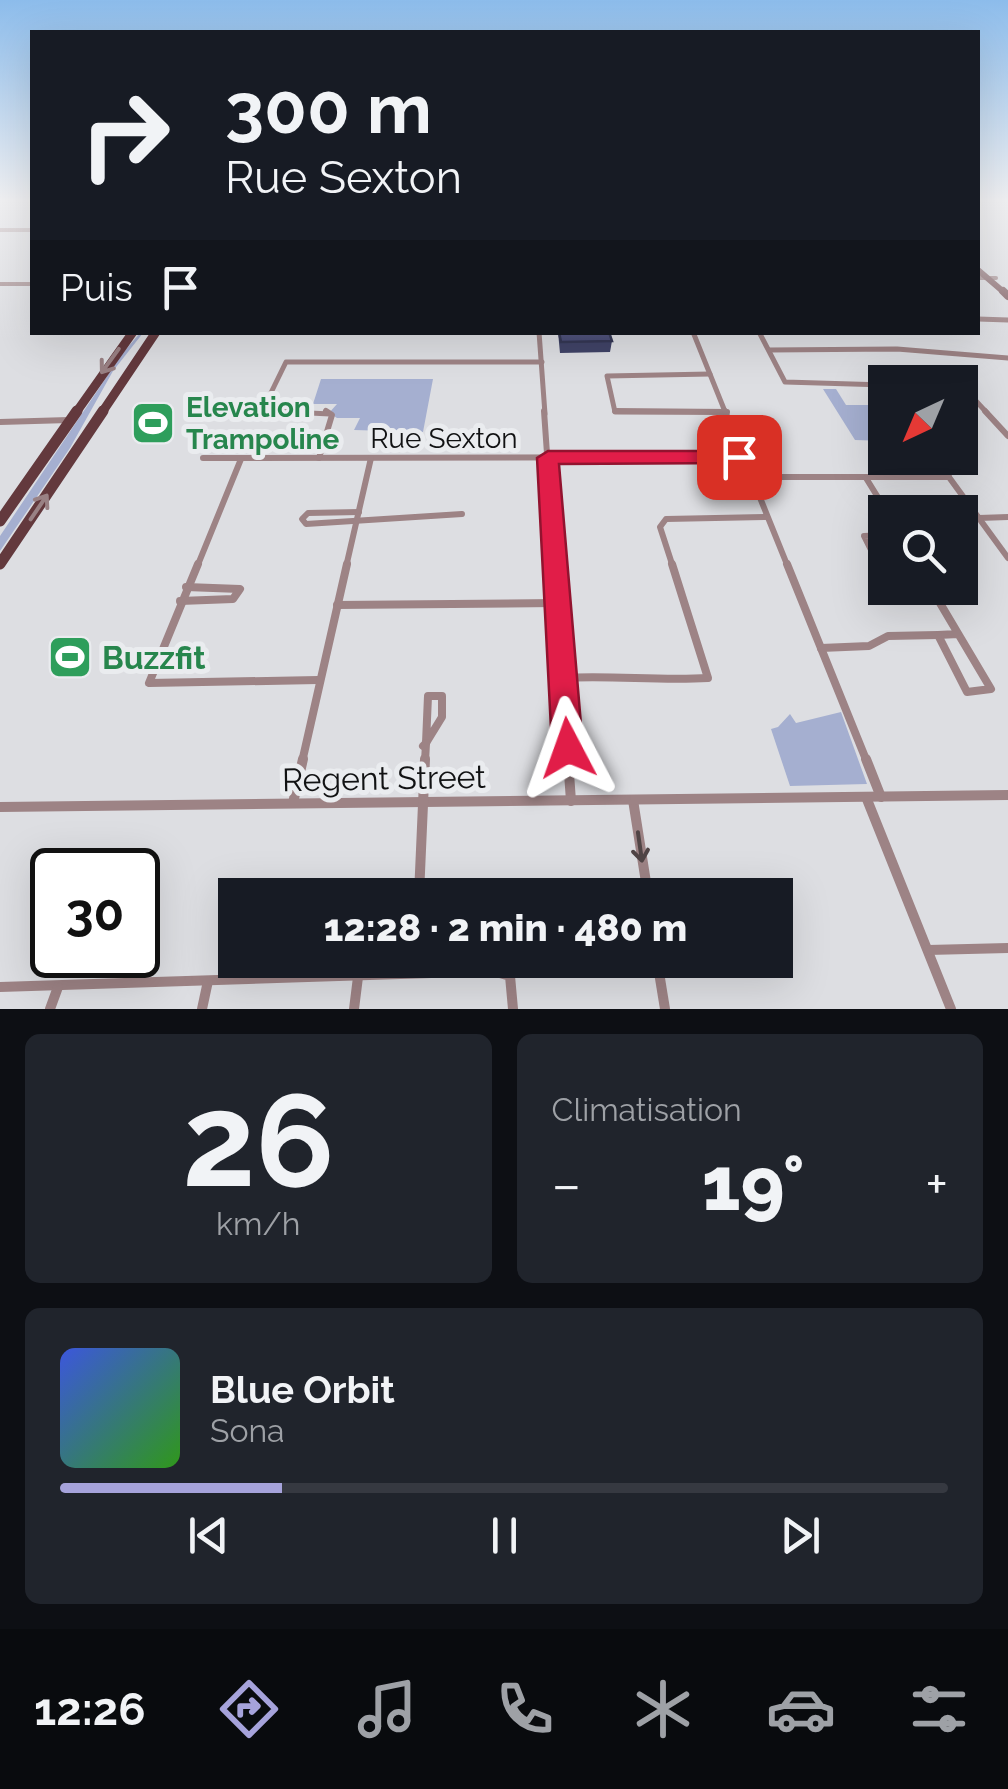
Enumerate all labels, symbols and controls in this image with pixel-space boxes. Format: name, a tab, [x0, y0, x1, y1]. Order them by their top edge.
text: 300 m	[225, 67, 432, 149]
icon: right	[60, 70, 190, 200]
text: Rue Sexton	[225, 151, 462, 204]
icon: arrive	[153, 260, 208, 315]
text: Puis	[60, 265, 133, 310]
one-way arrow	[100, 347, 121, 375]
north arrow	[868, 365, 978, 475]
map controls	[868, 365, 978, 605]
place label: Elevation Trampoline	[186, 391, 339, 456]
sports icon: Elevation Trampoline	[130, 400, 176, 446]
pin	[697, 415, 782, 500]
street label: Rue Sexton	[370, 422, 518, 455]
icon: arrive	[712, 430, 767, 485]
one-way arrow	[29, 493, 50, 521]
button: search	[868, 495, 978, 605]
sports icon: Buzzfit	[47, 634, 93, 680]
place label: Buzzfit	[102, 639, 205, 676]
position arrow	[516, 696, 620, 800]
street label: Regent Street	[282, 758, 486, 798]
one-way arrow	[632, 831, 650, 863]
speed limit sign: 30	[30, 848, 160, 978]
text: 12:28 · 2 min · 480 m	[324, 905, 687, 950]
text: 26	[182, 1064, 334, 1216]
text: Climatisation	[552, 1091, 742, 1128]
text: 19°	[702, 1139, 805, 1228]
text: −	[552, 1152, 581, 1217]
text: +	[925, 1152, 948, 1217]
text: km/h	[216, 1205, 300, 1242]
text: Blue Orbit	[210, 1367, 395, 1412]
text: Sona	[210, 1412, 285, 1449]
icon: previous	[181, 1508, 236, 1563]
icon: pause	[477, 1508, 532, 1563]
icon: next	[773, 1508, 828, 1563]
icon: directions	[214, 1674, 284, 1744]
icon: music	[352, 1674, 422, 1744]
icon: phone	[490, 1674, 560, 1744]
icon: climate	[628, 1674, 698, 1744]
icon: car	[766, 1674, 836, 1744]
icon: filters	[904, 1674, 974, 1744]
text: 12:26	[34, 1683, 145, 1736]

